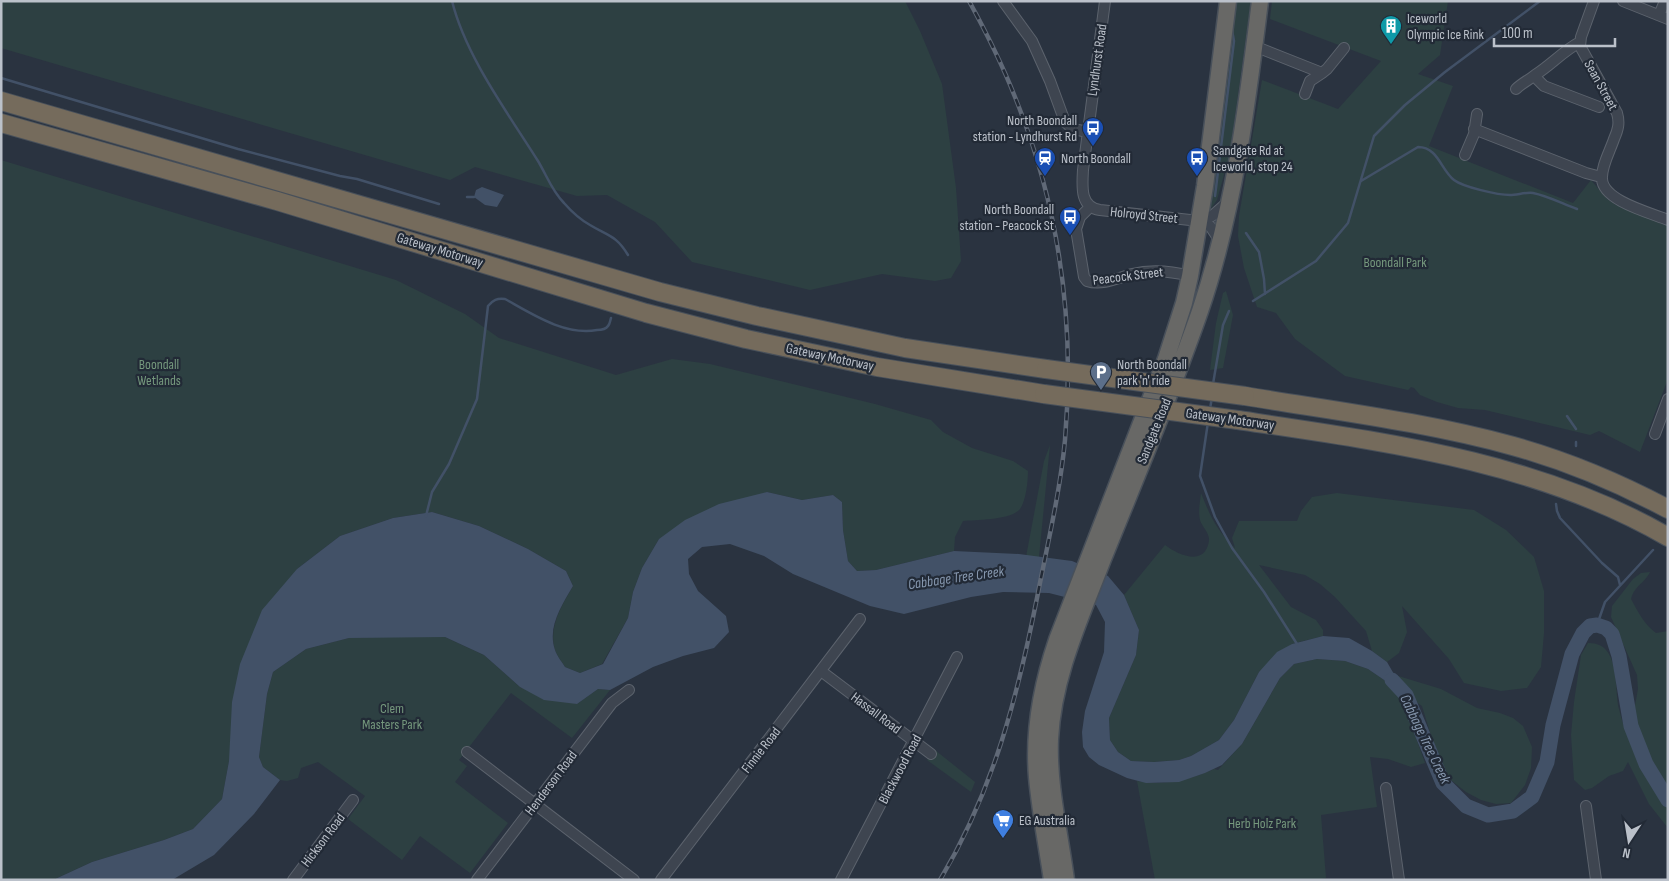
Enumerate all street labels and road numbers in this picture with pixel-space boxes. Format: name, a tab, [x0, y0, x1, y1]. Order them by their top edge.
street label: Lyndhurst Road	[1084, 23, 1110, 97]
street label: Sean Street	[1580, 57, 1622, 113]
street label: Holroyd Street	[1109, 203, 1179, 227]
street label: Gateway Motorway	[395, 229, 486, 271]
street label: Peacock Street	[1092, 263, 1164, 289]
street label: Gateway Motorway	[785, 339, 876, 375]
street label: Sandgate Road	[1133, 396, 1175, 466]
street label: Gateway Motorway	[1185, 404, 1276, 434]
street label: Hassall Road	[848, 689, 905, 737]
street label: Finnie Road	[738, 723, 784, 776]
street label: Blackwood Road	[875, 731, 925, 807]
street label: Henderson Road	[521, 747, 581, 819]
street label: Hickson Road	[297, 810, 349, 870]

